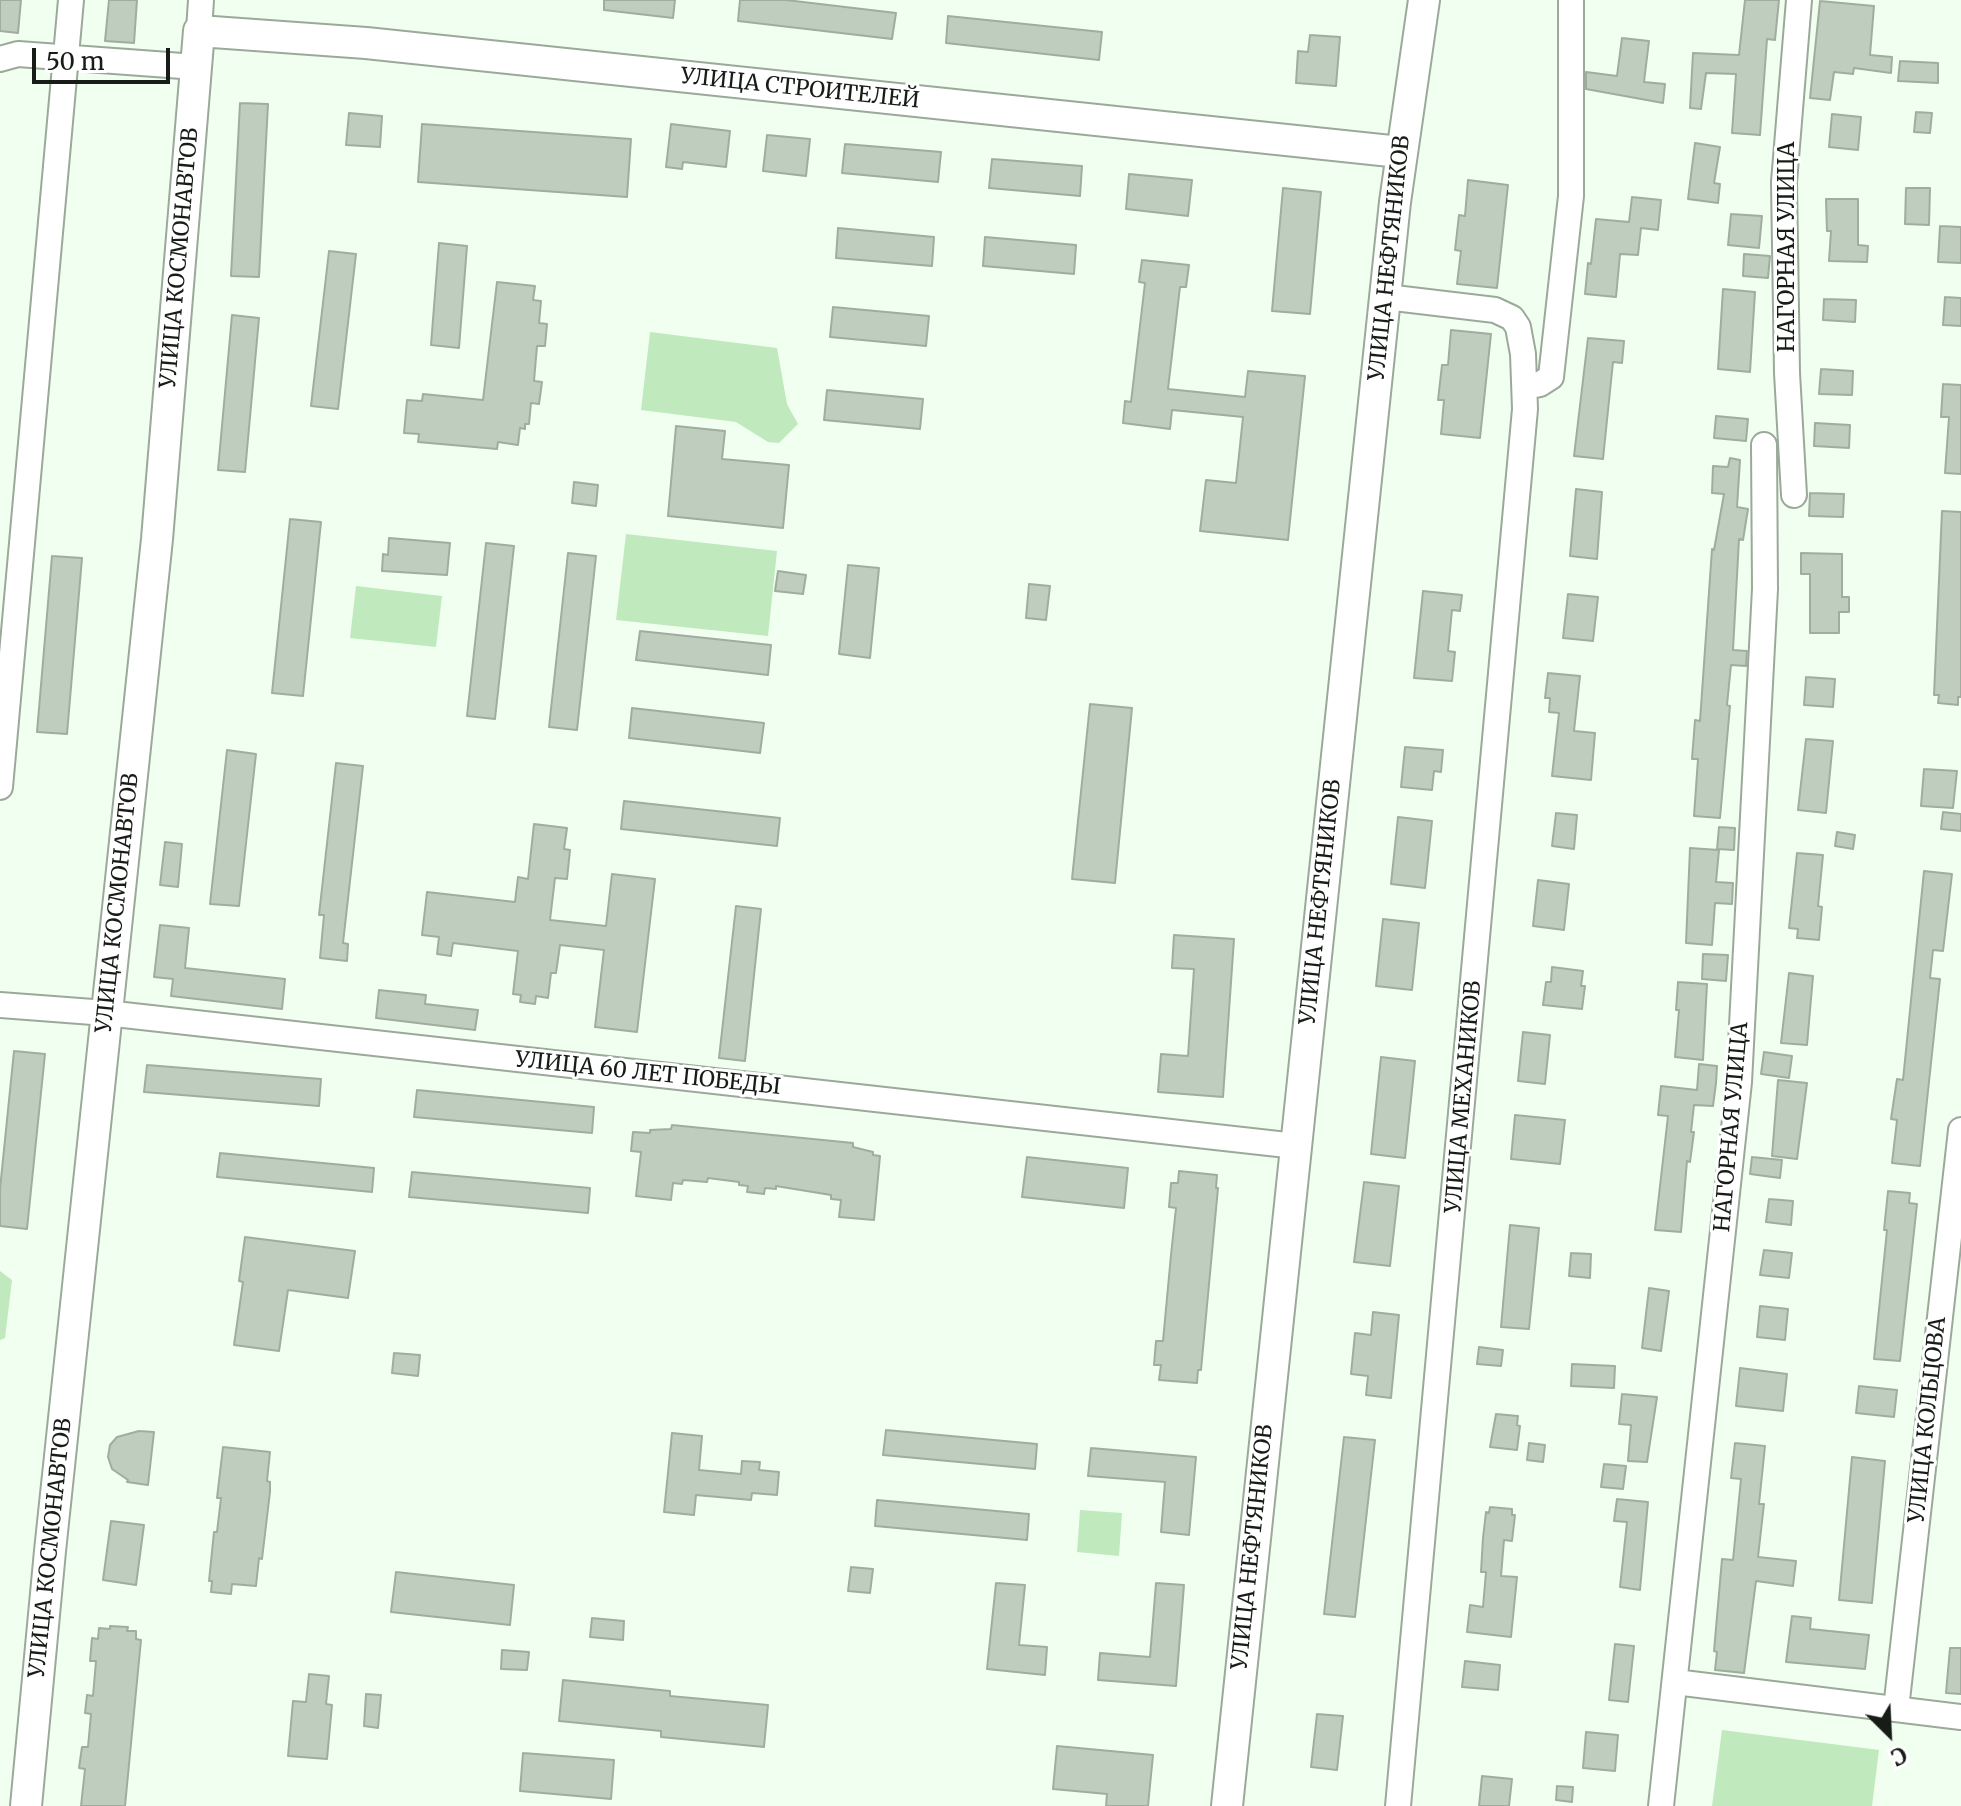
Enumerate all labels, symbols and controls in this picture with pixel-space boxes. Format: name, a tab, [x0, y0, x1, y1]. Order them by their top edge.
scale bar	[36, 32, 174, 82]
text: 50 m	[46, 46, 105, 77]
street label: УЛИЦА СТРОИТЕЛЕЙ	[679, 63, 921, 115]
street label: УЛИЦА КОСМОНАВТОВ	[155, 127, 205, 389]
street label: УЛИЦА НЕФТЯНИКОВ	[1364, 134, 1416, 382]
street label: НАГОРНАЯ УЛИЦА	[1775, 142, 1801, 352]
street label: УЛИЦА КОСМОНАВТОВ	[91, 772, 145, 1034]
street label: УЛИЦА НЕФТЯНИКОВ	[1295, 778, 1347, 1026]
street label: УЛИЦА МЕХАНИКОВ	[1441, 980, 1487, 1214]
street label: НАГОРНАЯ УЛИЦА	[1710, 1021, 1754, 1233]
street label: УЛИЦА 60 ЛЕТ ПОБЕДЫ	[514, 1047, 782, 1101]
street label: УЛИЦА КОЛЬЦОВА	[1904, 1316, 1952, 1524]
street label: УЛИЦА КОСМОНАВТОВ	[24, 1417, 78, 1679]
street label: УЛИЦА НЕФТЯНИКОВ	[1227, 1423, 1279, 1671]
north arrow	[1849, 1694, 1929, 1774]
text: С	[1886, 1740, 1911, 1772]

